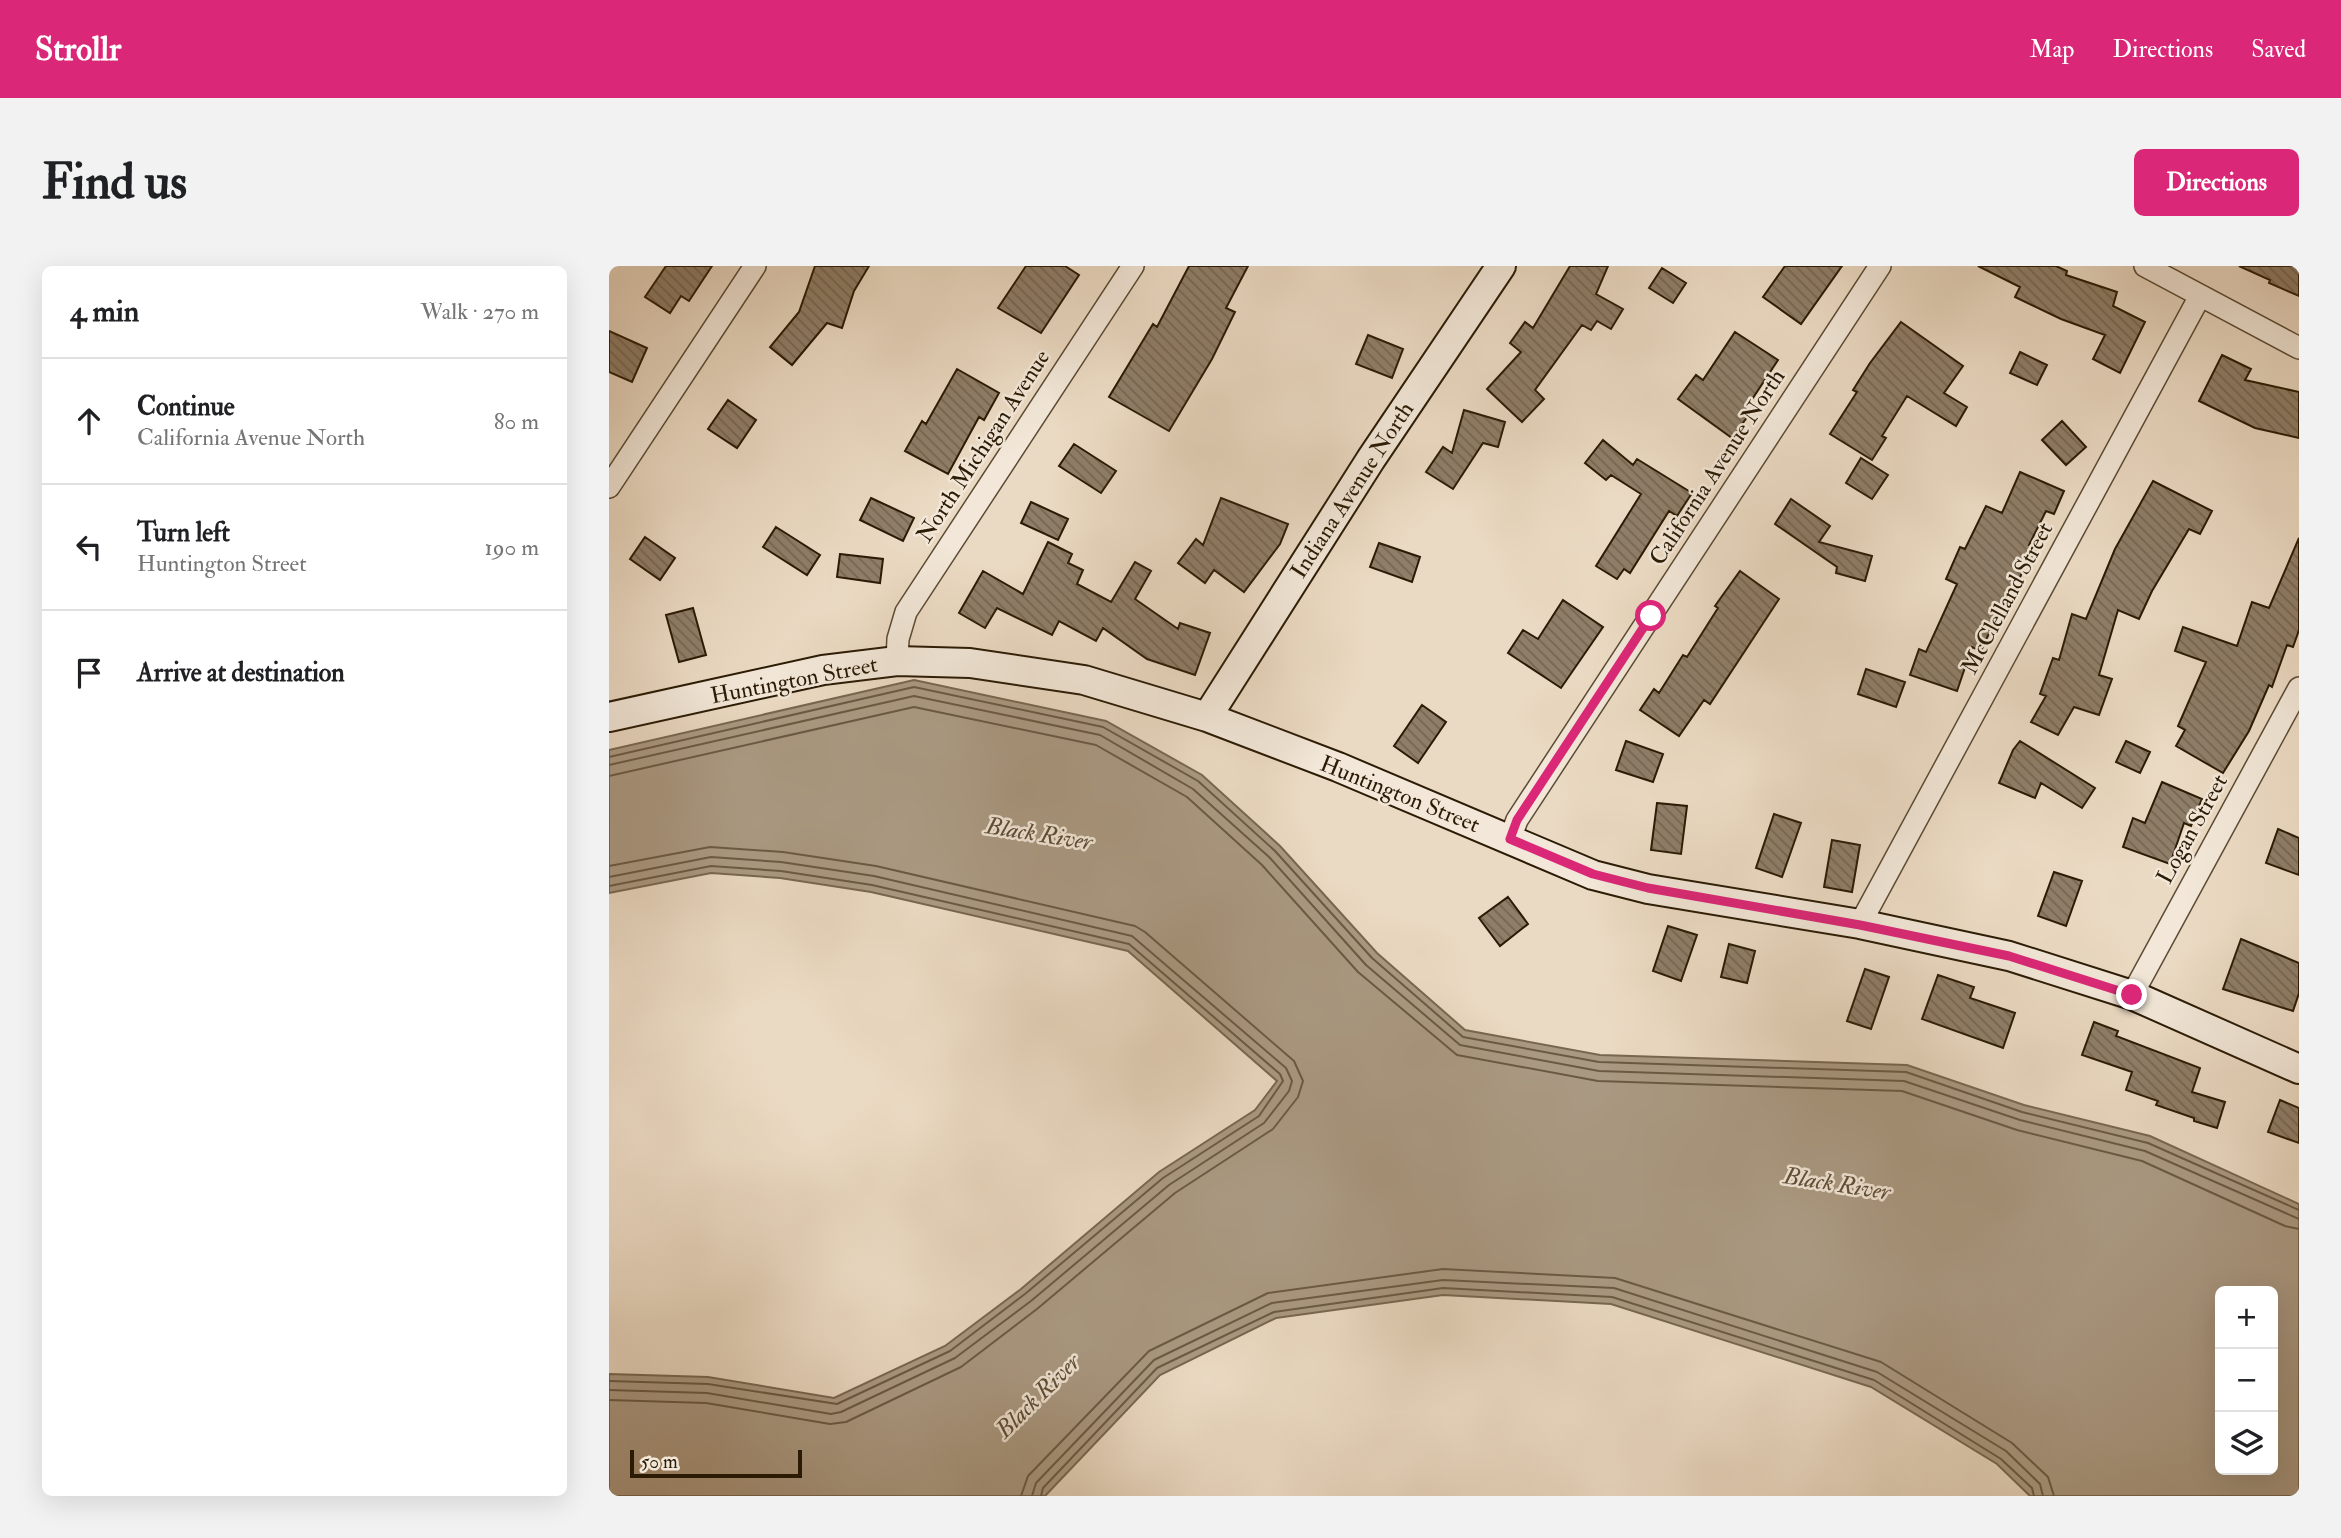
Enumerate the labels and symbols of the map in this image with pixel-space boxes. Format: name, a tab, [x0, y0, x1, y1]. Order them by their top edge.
street label: North Michigan Avenue	[910, 344, 1056, 548]
street label: California Avenue North	[1643, 363, 1791, 571]
street label: Indiana Avenue North	[1284, 396, 1420, 584]
street label: McClelland Street	[1955, 517, 2059, 679]
route start	[1635, 600, 1666, 631]
street label: Huntington Street	[708, 650, 880, 710]
street label: Huntington Street	[1316, 749, 1484, 839]
street label: Logan Street	[2150, 769, 2234, 889]
water label: Black River	[983, 810, 1095, 858]
route end	[2116, 979, 2147, 1010]
water label: Black River	[1781, 1160, 1893, 1208]
water label: Black River	[988, 1346, 1088, 1446]
scale bar	[630, 1447, 801, 1479]

